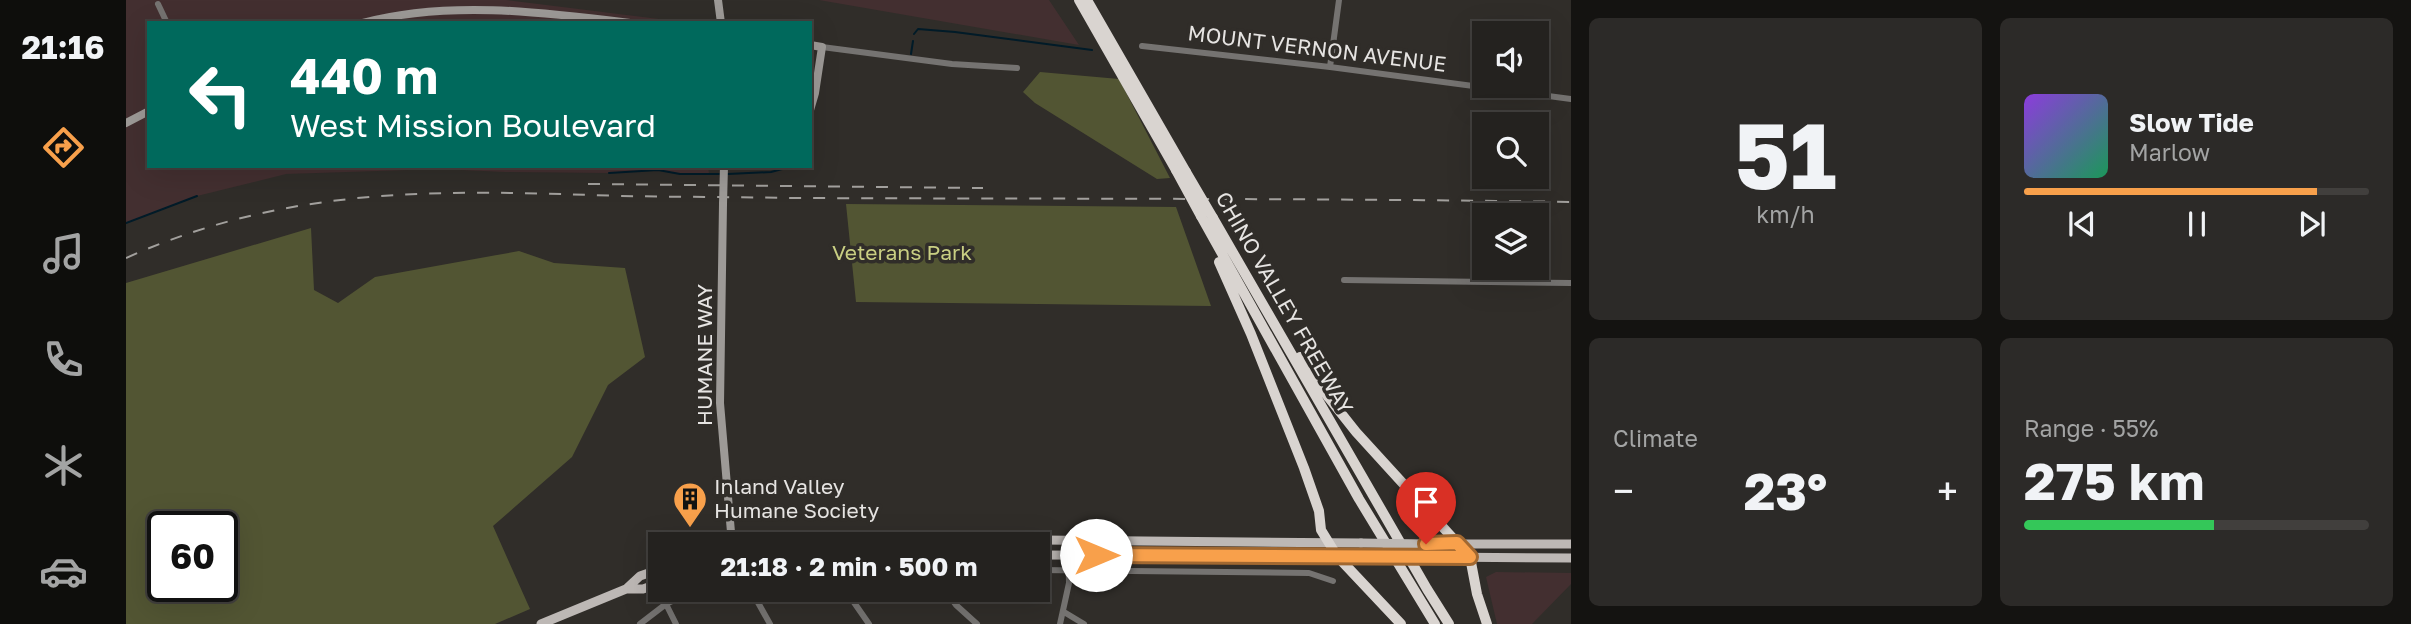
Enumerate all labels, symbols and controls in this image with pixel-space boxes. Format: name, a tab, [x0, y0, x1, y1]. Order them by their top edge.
street label: MOUNT VERNON AVENUE	[1186, 19, 1448, 77]
map controls	[1472, 21, 1549, 280]
button: sound	[1472, 21, 1549, 98]
text: 21:16	[21, 28, 105, 66]
text: 440 m	[290, 46, 438, 105]
icon: left	[175, 49, 266, 140]
text: 51	[1734, 100, 1837, 209]
text: West Mission Boulevard	[290, 106, 656, 144]
text: Slow Tide	[2129, 107, 2254, 138]
button: search	[1472, 112, 1549, 189]
icon: directions	[39, 123, 88, 172]
text: Marlow	[2129, 138, 2210, 166]
street label: CHINO VALLEY FREEWAY	[1211, 187, 1359, 419]
text: km/h	[1756, 200, 1815, 228]
button: layers	[1472, 203, 1549, 280]
icon: previous	[2063, 205, 2101, 243]
icon: pause	[2178, 205, 2216, 243]
icon: next	[2293, 205, 2331, 243]
icon: music	[39, 229, 88, 278]
park label: Veterans Park	[832, 239, 972, 265]
street label: HUMANE WAY	[691, 284, 717, 426]
icon: phone	[39, 335, 88, 384]
text: Range · 55%	[2024, 414, 2158, 442]
text: Climate	[1613, 424, 1698, 452]
icon: climate	[39, 441, 88, 490]
text: 275 km	[2024, 449, 2204, 511]
text: 23°	[1744, 459, 1827, 521]
text: −	[1613, 468, 1634, 513]
text: +	[1937, 468, 1958, 513]
pin	[1396, 472, 1456, 544]
place label: Inland Valley Humane Society	[714, 473, 880, 523]
building icon: Inland Valley Humane Society	[671, 480, 709, 529]
icon: arrive	[1407, 483, 1445, 521]
speed limit sign: 60	[147, 511, 238, 602]
position arrow	[1059, 518, 1133, 592]
icon: car	[39, 547, 88, 596]
text: 21:18 · 2 min · 500 m	[720, 551, 978, 582]

